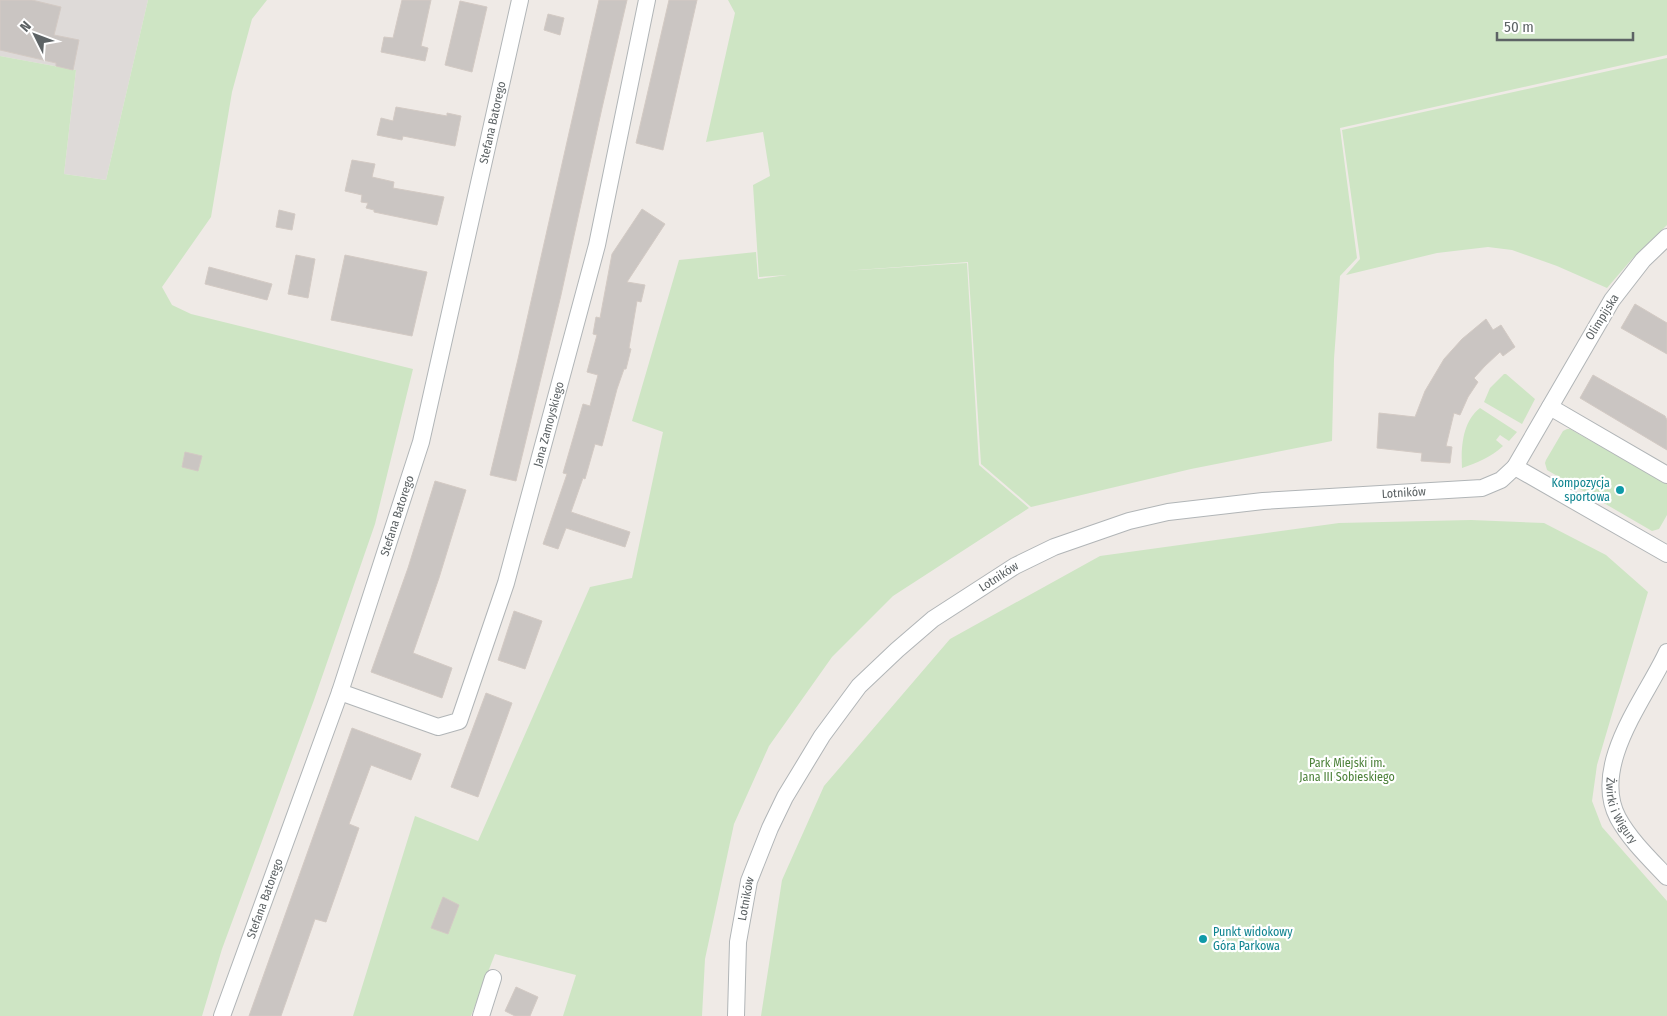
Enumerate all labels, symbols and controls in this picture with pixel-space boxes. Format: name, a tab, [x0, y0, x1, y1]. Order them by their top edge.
north arrow	[10, 10, 60, 60]
scale bar	[1497, 10, 1633, 42]
text: N	[17, 18, 35, 35]
text: 50 m	[1504, 18, 1534, 36]
street label: Stefana Batorego	[477, 80, 509, 165]
street label: Olimpijska	[1582, 291, 1622, 343]
street label: Jana Zamoyskiego	[531, 380, 567, 469]
street label: Stefana Batorego	[377, 474, 417, 558]
place label: Kompozycja sportowa	[1552, 476, 1610, 504]
street label: Lotników	[1381, 484, 1427, 501]
marker: Kompozycja sportowa	[1614, 484, 1626, 496]
street label: Lotników	[976, 559, 1021, 594]
park label: Park Miejski im. Jana III Sobieskiego	[1299, 756, 1395, 784]
street label: Żwirki i Wigury	[1603, 777, 1641, 847]
street label: Stefana Batorego	[244, 857, 286, 940]
street label: Lotników	[735, 874, 757, 922]
place label: Punkt widokowy Góra Parkowa	[1213, 925, 1293, 953]
marker: Punkt widokowy Góra Parkowa	[1197, 933, 1209, 945]

